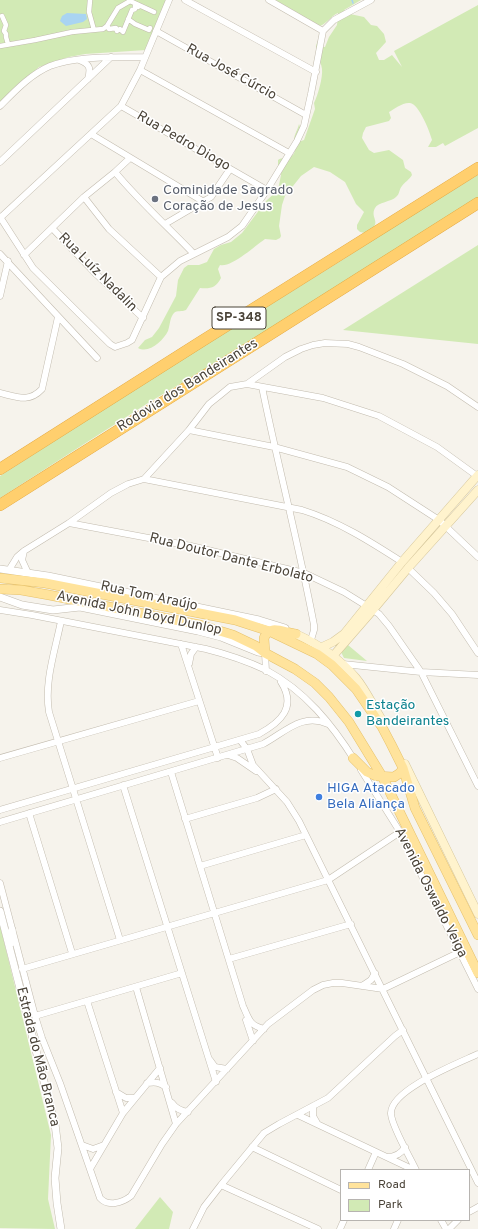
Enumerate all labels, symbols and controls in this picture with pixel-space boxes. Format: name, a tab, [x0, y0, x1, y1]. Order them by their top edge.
street label: Rua José Cúrcio	[183, 41, 279, 105]
street label: Rua Pedro Diogo	[133, 108, 233, 176]
place label: Cominidade Sagrado Coração de Jesus	[163, 183, 293, 216]
marker: Cominidade Sagrado Coração de Jesus	[150, 194, 160, 204]
street label: Rua Luíz Nadalin	[54, 230, 140, 316]
road number: SP-348	[212, 307, 266, 329]
street label: Rodovia dos Bandeirantes	[115, 336, 261, 436]
street label: Rua Doutor Dante Erbolato	[147, 530, 315, 588]
street label: Rua Tom Araújo	[99, 579, 199, 615]
street label: Avenida John Boyd Dunlop	[55, 588, 223, 640]
place label: Estação Bandeirantes	[366, 698, 449, 730]
marker: Estação Bandeirantes	[353, 709, 363, 719]
place label: HIGA Atacado Bela Aliança	[327, 781, 415, 814]
marker: HIGA Atacado Bela Aliança	[314, 792, 324, 802]
street label: Avenida Oswaldo Veiga	[390, 825, 470, 961]
street label: Estrada do Mão Branca	[12, 986, 62, 1128]
legend	[340, 1169, 470, 1221]
text: Road	[378, 1177, 406, 1193]
text: Park	[378, 1197, 403, 1213]

